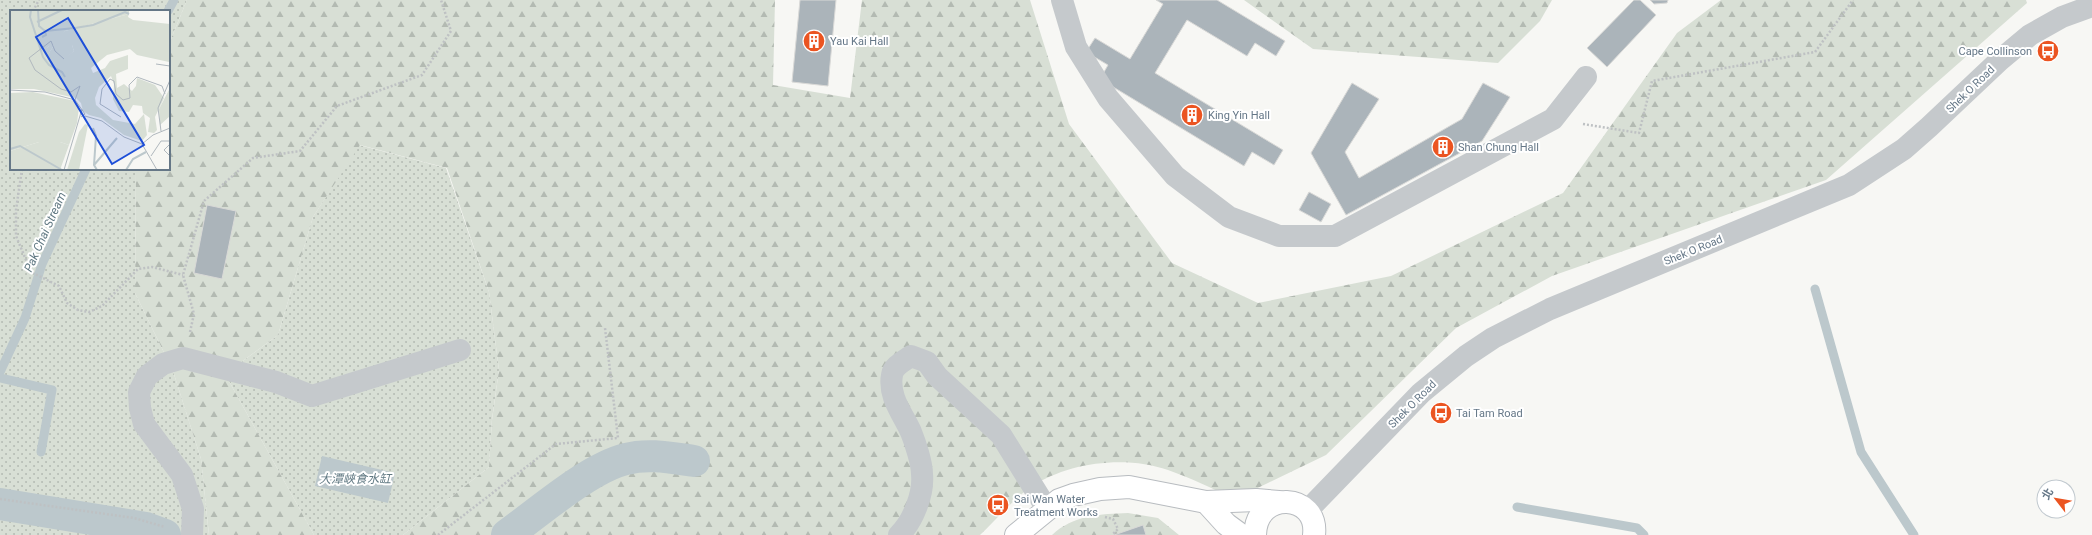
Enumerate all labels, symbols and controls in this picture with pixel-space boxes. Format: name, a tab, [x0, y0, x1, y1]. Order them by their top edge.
inset map	[10, 10, 170, 170]
building icon: Yau Kai Hall	[801, 28, 827, 54]
place label: Yau Kai Hall	[830, 35, 888, 48]
bus stop icon: Cape Collinson	[2035, 38, 2061, 64]
place label: Cape Collinson	[1959, 45, 2032, 58]
street label: Shek O Road	[1943, 63, 1997, 116]
building icon: King Yin Hall	[1179, 102, 1205, 128]
place label: King Yin Hall	[1208, 109, 1270, 122]
building icon: Shan Chung Hall	[1430, 134, 1456, 160]
place label: Shan Chung Hall	[1458, 141, 1539, 154]
water label: Pak Chai Stream	[21, 190, 69, 274]
street label: Shek O Road	[1662, 233, 1724, 268]
street label: Shek O Road	[1386, 378, 1439, 431]
bus stop icon: Tai Tam Road	[1428, 400, 1454, 426]
place label: Tai Tam Road	[1456, 407, 1523, 420]
water label: 大潭峽食水缸	[319, 472, 393, 486]
north arrow	[2036, 479, 2076, 519]
text: 北	[2039, 486, 2056, 502]
bus stop icon: Sai Wan Water Treatment Works	[985, 492, 1011, 518]
place label: Sai Wan Water Treatment Works	[1014, 493, 1098, 519]

